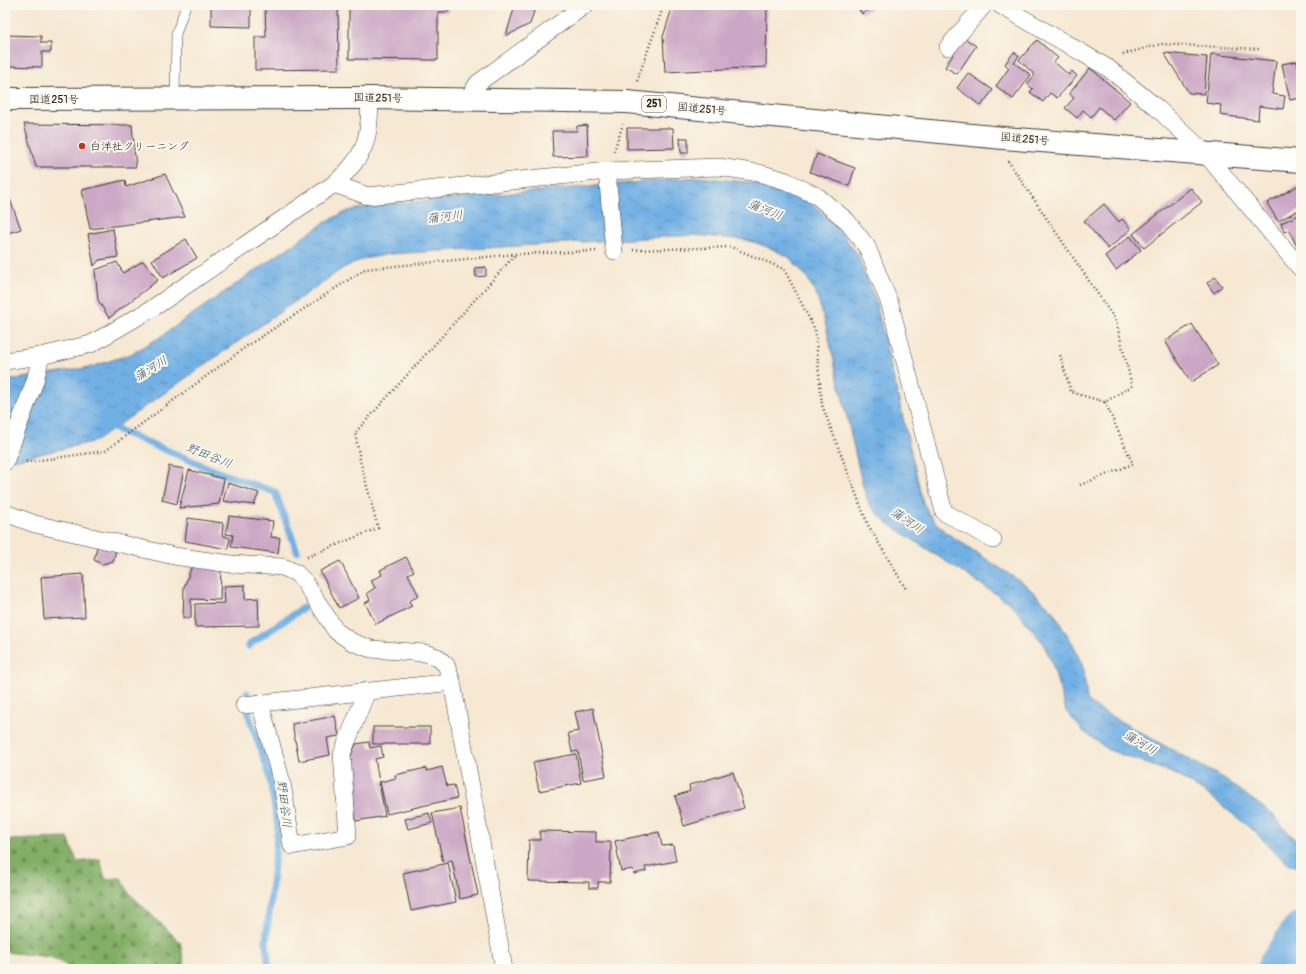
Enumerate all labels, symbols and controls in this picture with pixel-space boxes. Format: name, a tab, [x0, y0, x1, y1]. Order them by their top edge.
street label: 国道251号	[353, 91, 403, 105]
street label: 国道251号	[29, 93, 79, 106]
road number: 251	[642, 96, 666, 112]
street label: 国道251号	[677, 100, 727, 118]
street label: 国道251号	[1000, 130, 1050, 148]
place label: 白洋社クリーニング	[90, 140, 189, 153]
marker: 白洋社クリーニング	[77, 141, 87, 151]
water label: 蒲河川	[746, 197, 784, 223]
water label: 蒲河川	[426, 207, 464, 227]
water label: 蒲河川	[132, 353, 170, 385]
water label: 野田谷川	[184, 440, 234, 472]
water label: 蒲河川	[888, 505, 926, 537]
water label: 蒲河川	[1121, 728, 1159, 758]
water label: 野田谷川	[274, 779, 294, 829]

